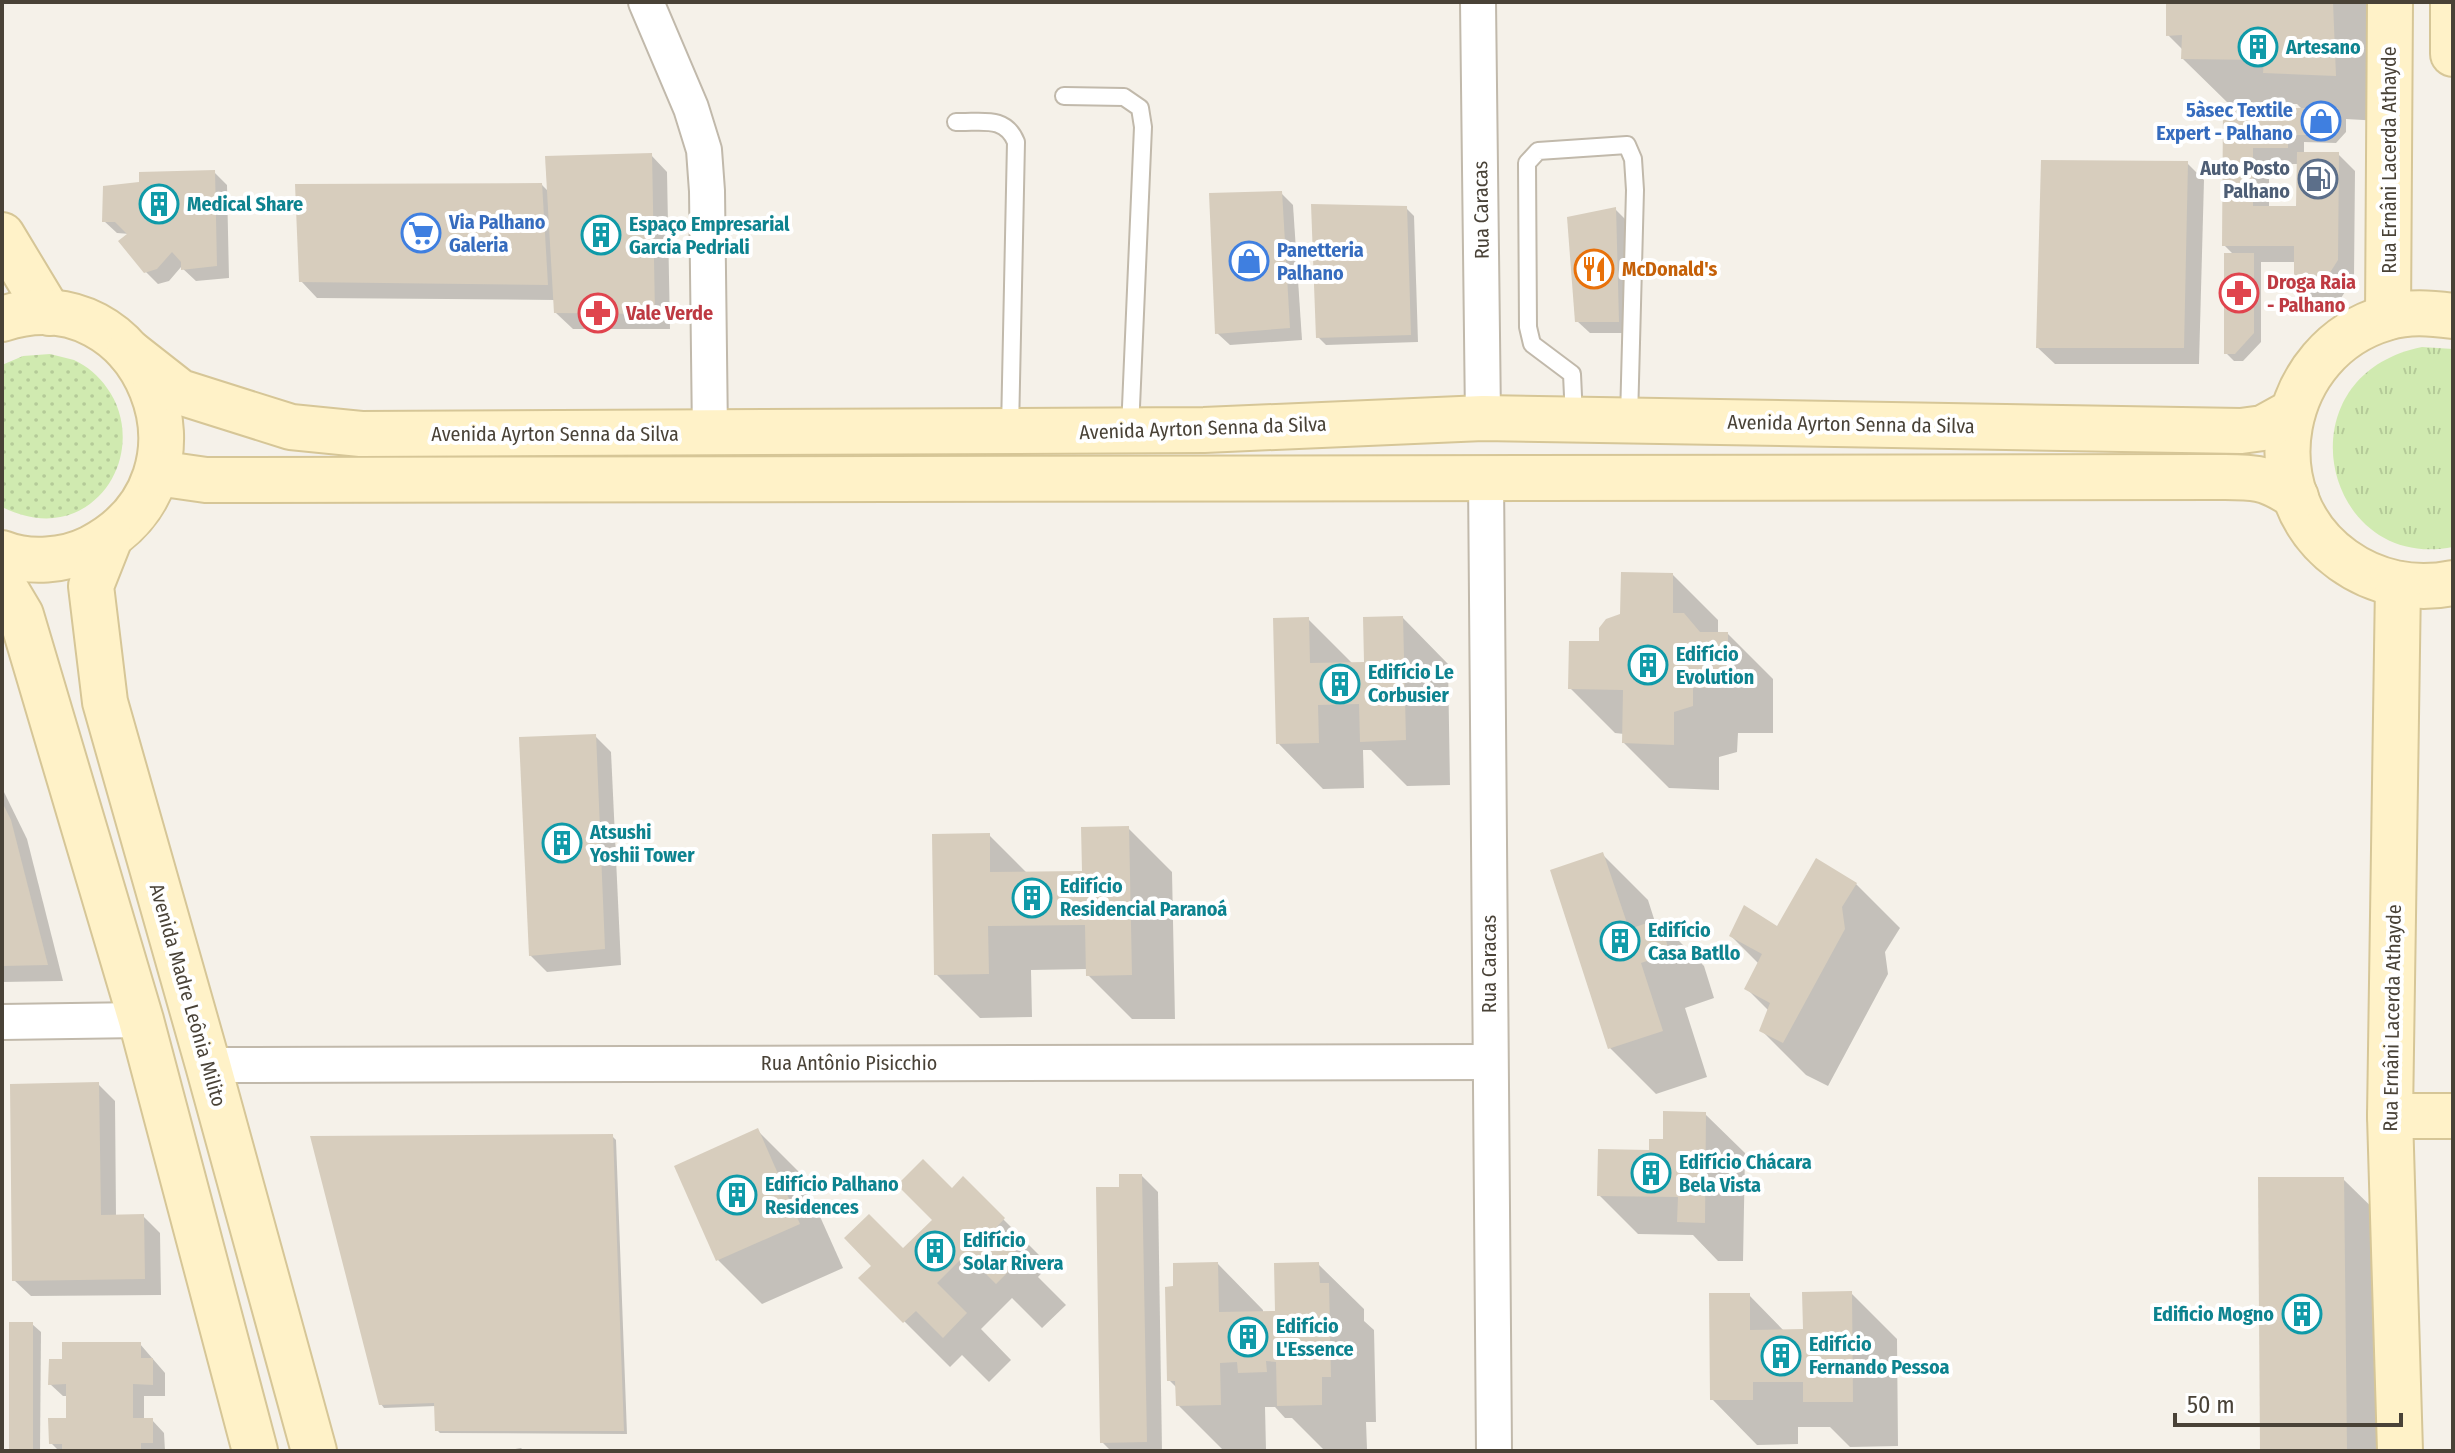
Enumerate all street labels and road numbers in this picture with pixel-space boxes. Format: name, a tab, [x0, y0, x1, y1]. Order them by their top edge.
street label: Rua Ernâni Lacerda Athayde	[2377, 46, 2401, 274]
street label: Rua Caracas	[1468, 161, 1494, 259]
street label: Avenida Ayrton Senna da Silva	[1727, 410, 1975, 438]
street label: Avenida Ayrton Senna da Silva	[1079, 412, 1327, 444]
street label: Avenida Ayrton Senna da Silva	[431, 422, 679, 446]
street label: Avenida Madre Leônia Milito	[145, 881, 231, 1109]
street label: Rua Ernâni Lacerda Athayde	[2378, 904, 2406, 1132]
street label: Rua Caracas	[1477, 915, 1501, 1013]
street label: Rua Antônio Pisicchio	[761, 1051, 937, 1075]

